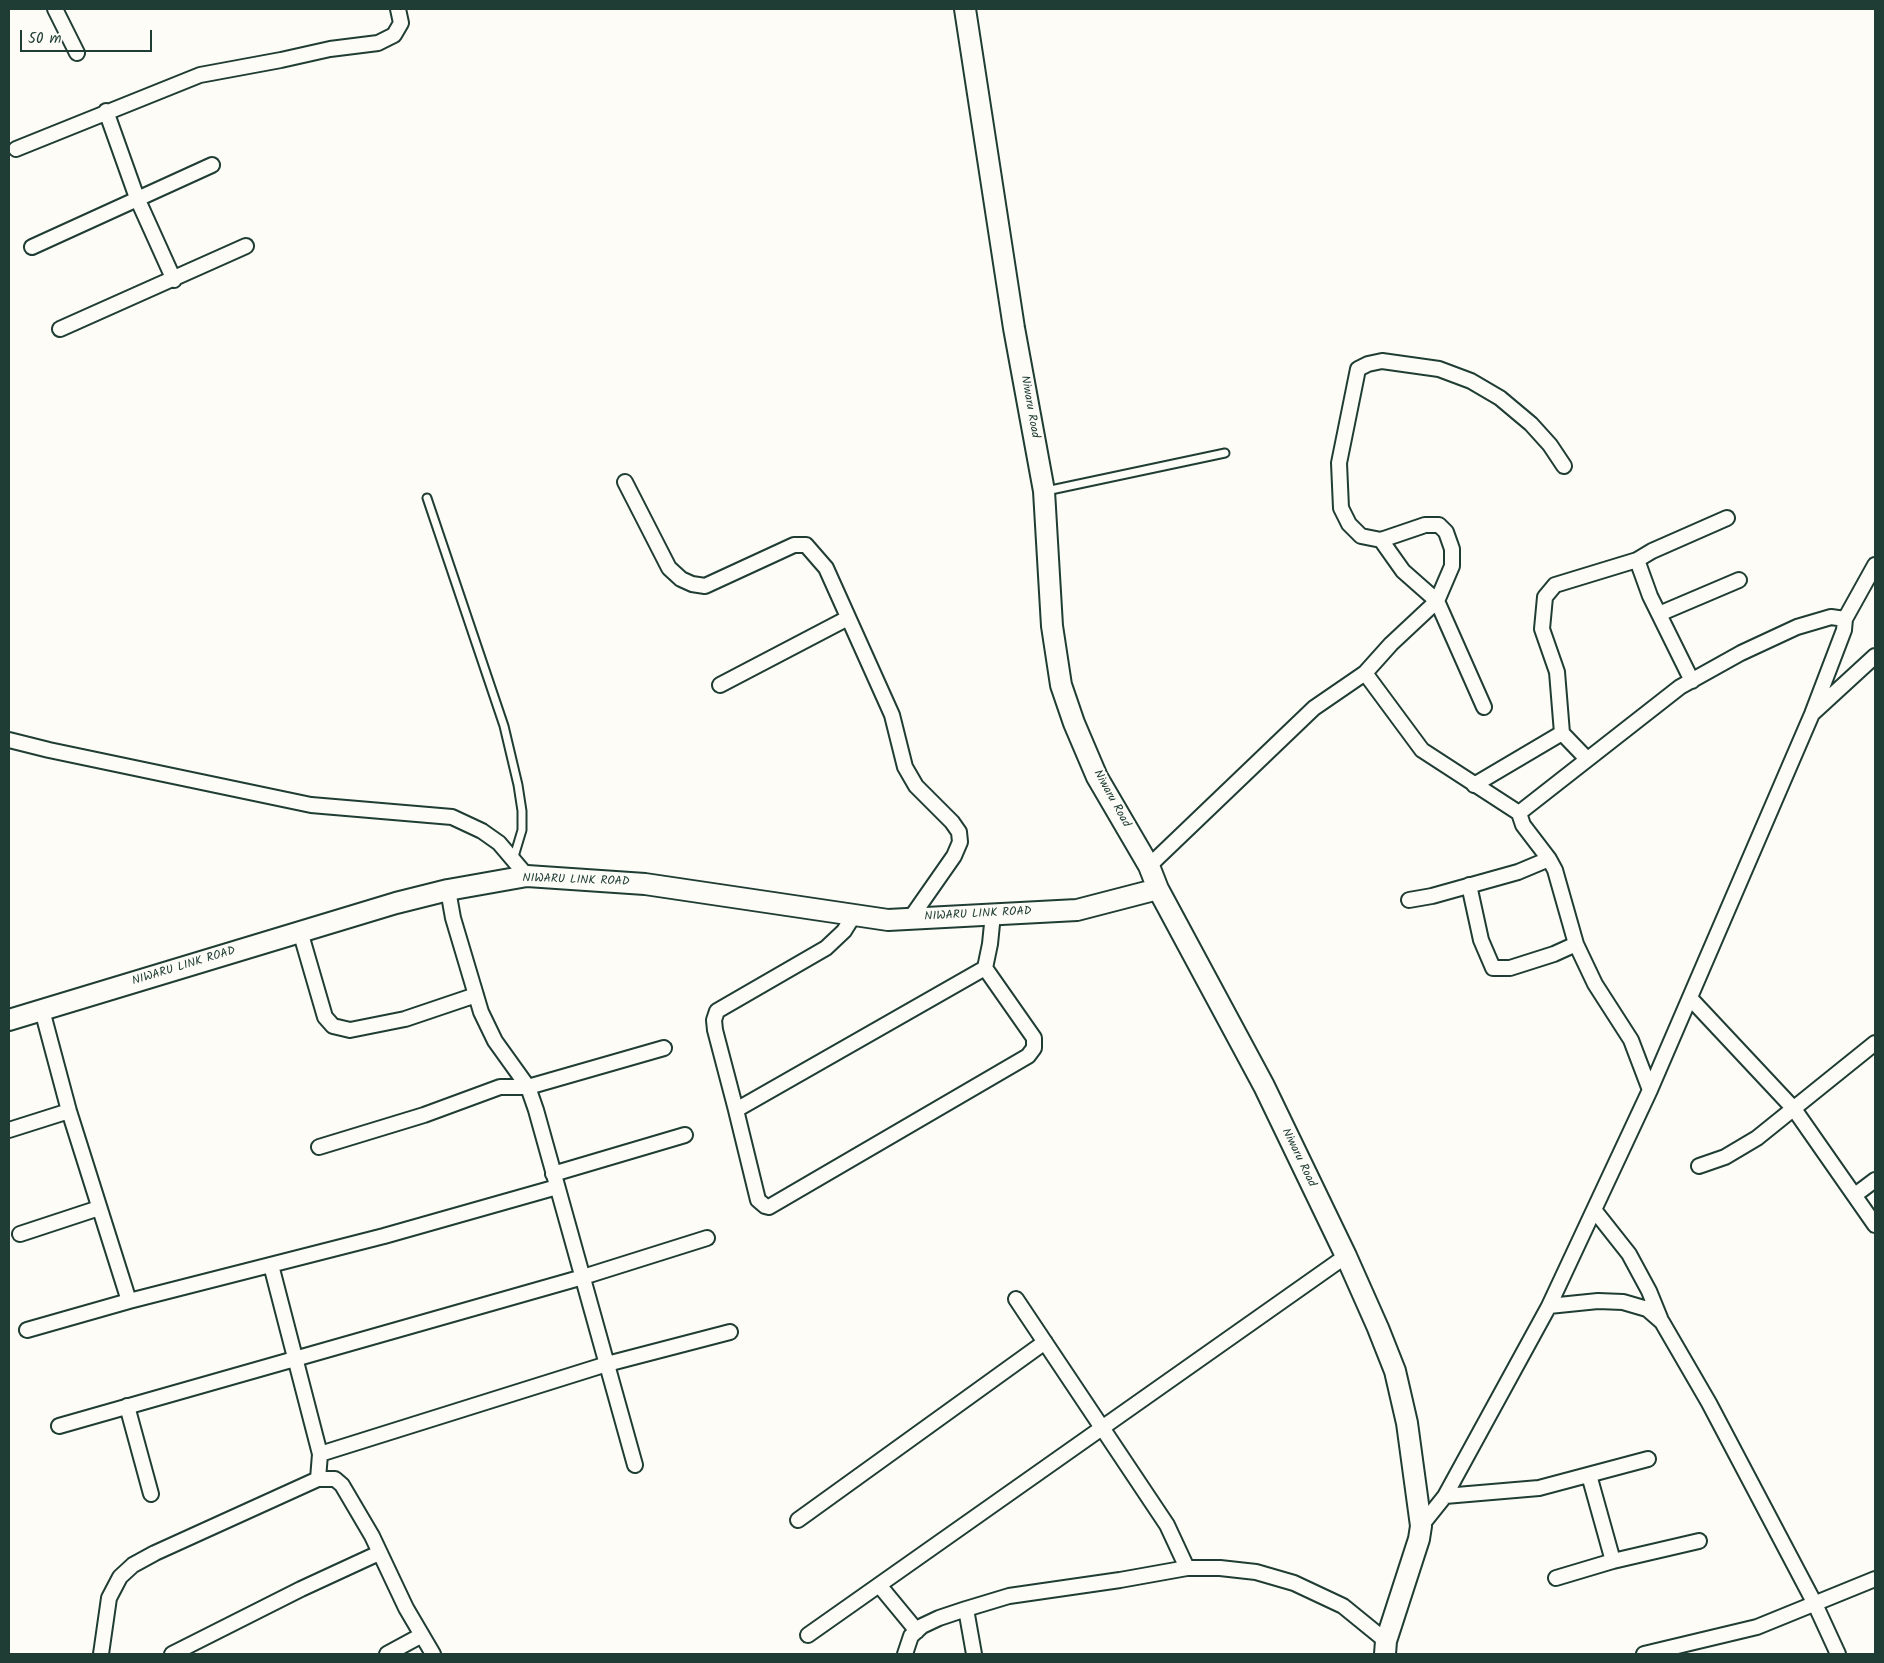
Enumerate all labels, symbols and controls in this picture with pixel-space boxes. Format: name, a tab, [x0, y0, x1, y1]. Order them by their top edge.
scale bar	[22, 20, 155, 52]
text: 50 m	[28, 27, 62, 51]
street label: Niwaru Road	[1016, 375, 1042, 439]
street label: Niwaru Road	[1089, 768, 1133, 830]
street label: NIWARU LINK ROAD	[522, 872, 630, 890]
street label: NIWARU LINK ROAD	[924, 905, 1032, 925]
street label: NIWARU LINK ROAD	[131, 944, 237, 990]
street label: Niwaru Road	[1278, 1126, 1318, 1190]

